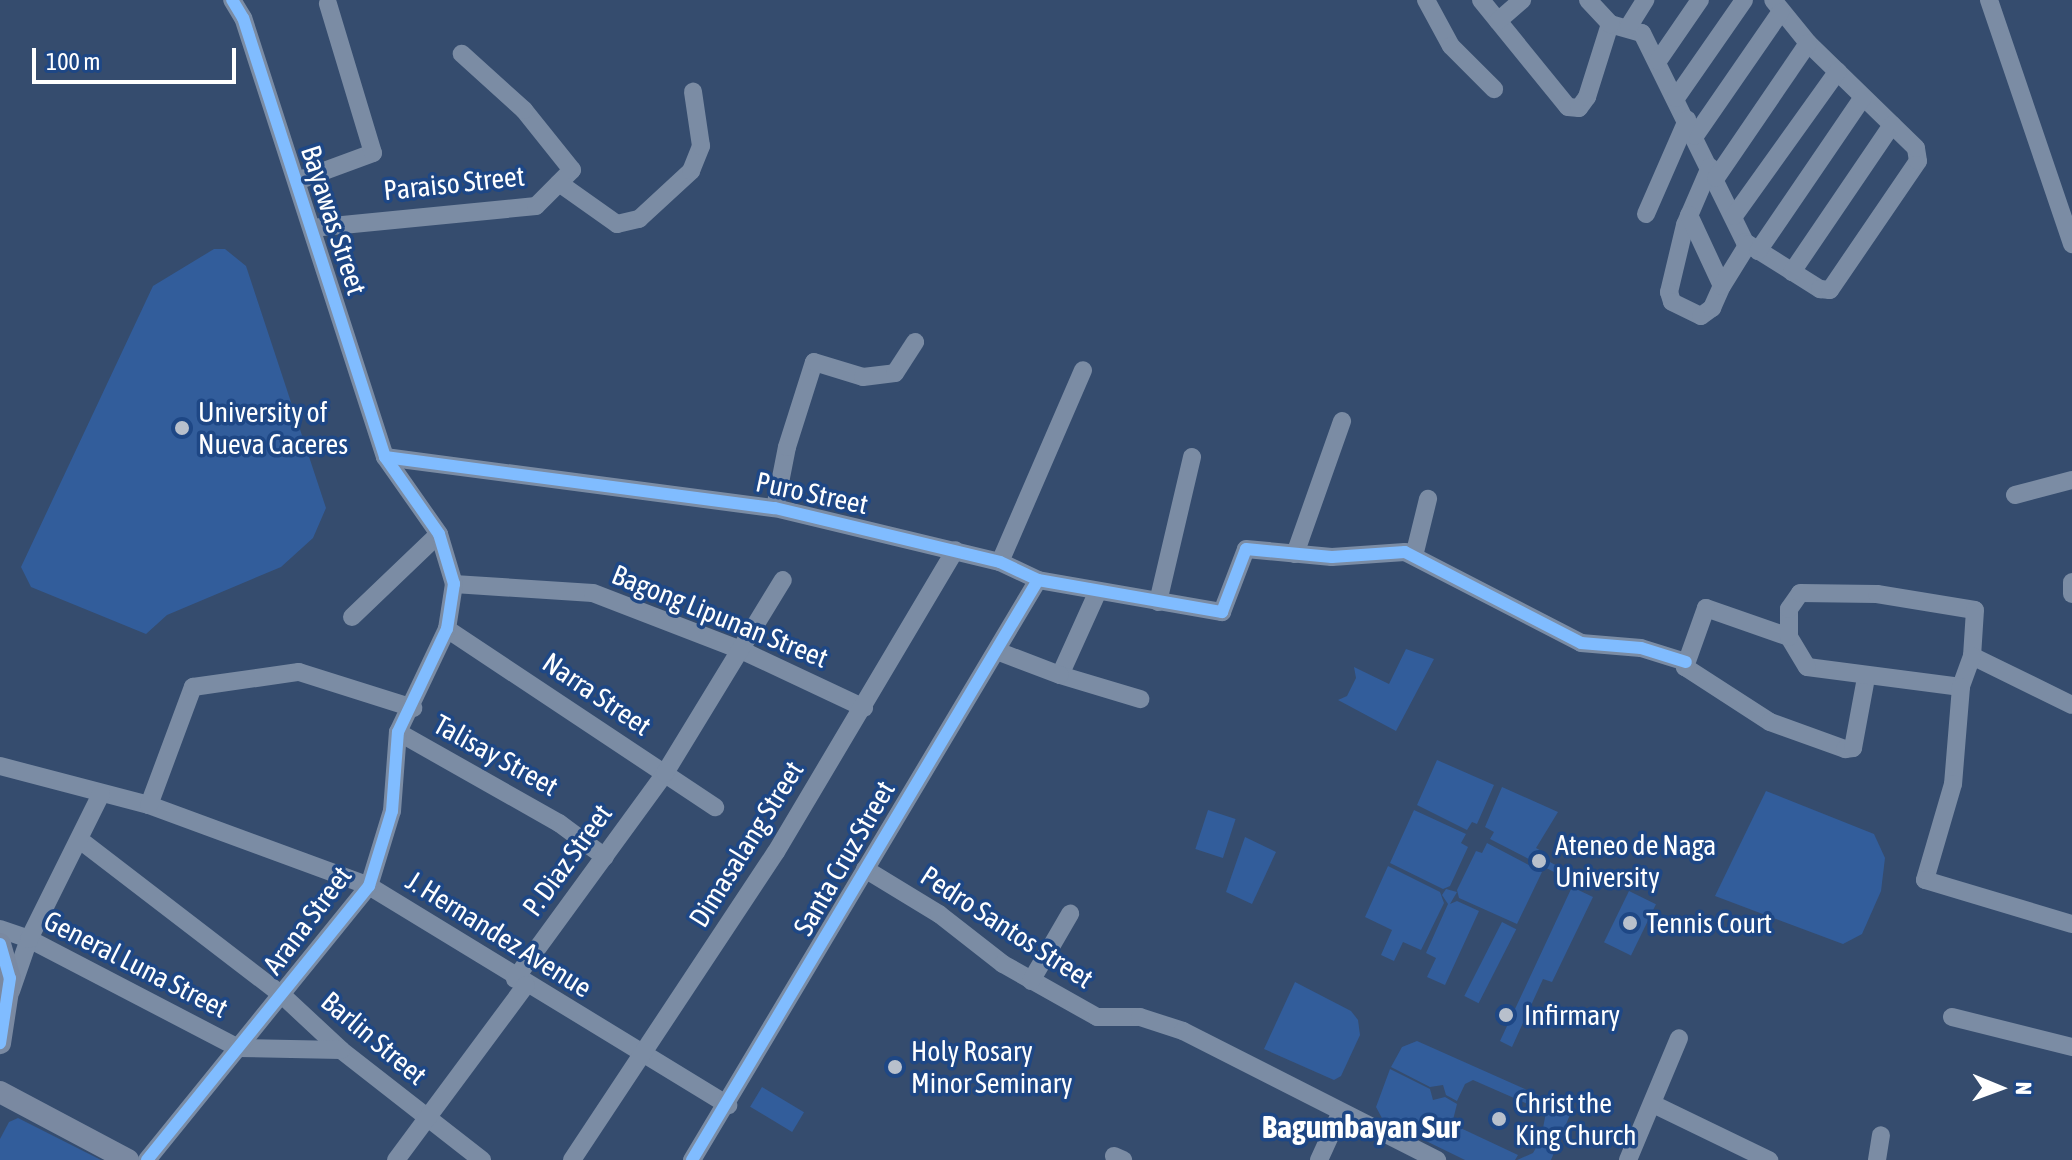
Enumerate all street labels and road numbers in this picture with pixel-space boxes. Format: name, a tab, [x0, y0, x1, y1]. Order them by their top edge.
street label: Bayawas Street	[294, 141, 374, 299]
street label: Paraiso Street	[382, 159, 526, 207]
street label: Puro Street	[753, 465, 871, 521]
street label: Bagong Lipunan Street	[607, 557, 833, 675]
street label: Narra Street	[536, 645, 658, 743]
street label: Talisay Street	[428, 707, 564, 803]
street label: Dimasalang Street	[682, 755, 810, 933]
street label: Santa Cruz Street	[786, 775, 902, 941]
street label: P. Diaz Street	[515, 798, 619, 922]
street label: Arana Street	[256, 859, 358, 981]
street label: Pedro Santos Street	[914, 859, 1100, 995]
street label: J. Hernandez Avenue	[400, 864, 598, 1004]
street label: General Luna Street	[38, 903, 234, 1025]
street label: Barlin Street	[314, 984, 434, 1092]

